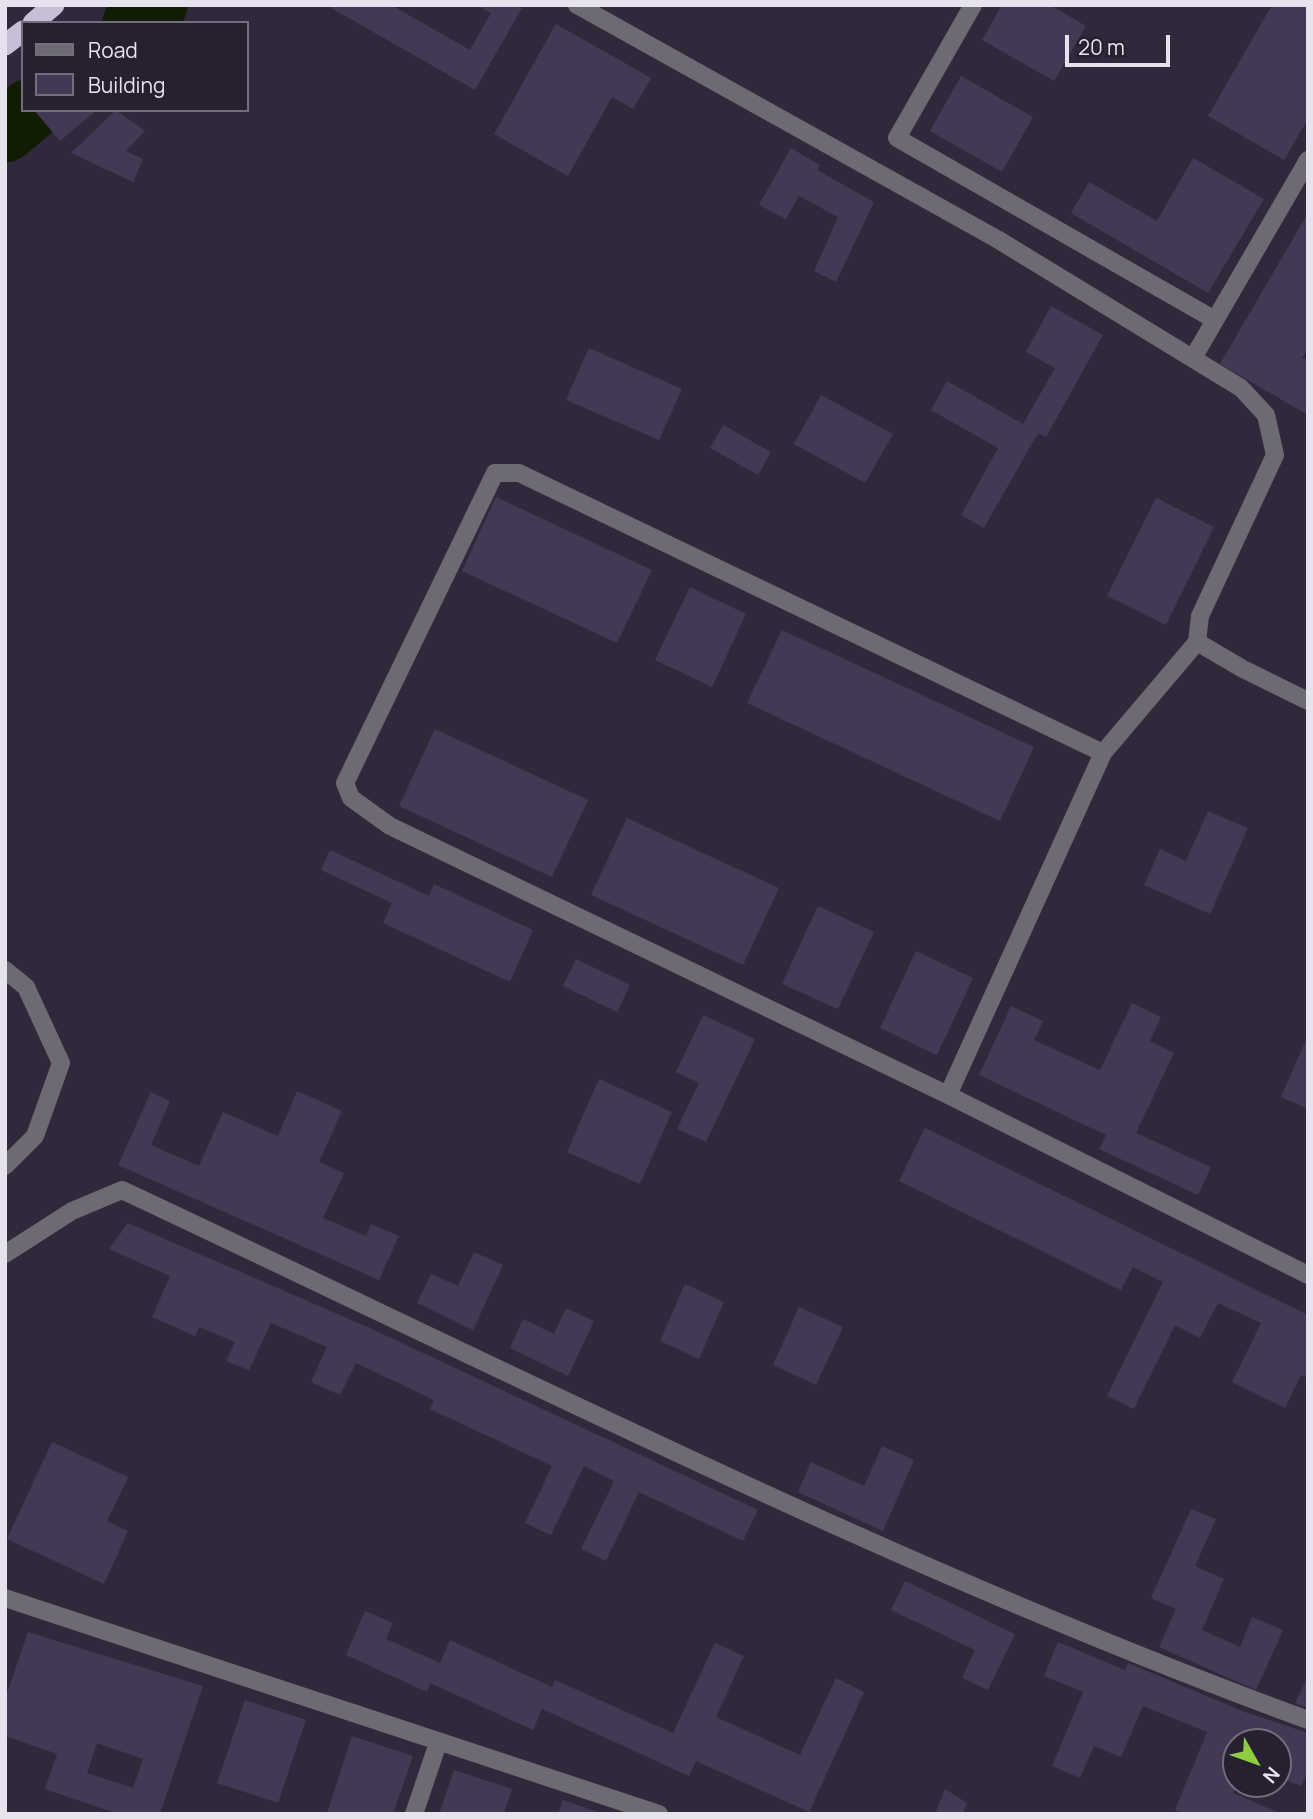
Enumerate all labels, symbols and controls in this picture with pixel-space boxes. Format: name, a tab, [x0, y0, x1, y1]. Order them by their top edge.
legend	[21, 21, 248, 112]
scale bar	[1068, 21, 1173, 65]
text: 20 m	[1078, 33, 1125, 61]
text: Road	[88, 36, 138, 64]
text: Building	[88, 71, 165, 99]
north arrow	[1222, 1728, 1292, 1798]
text: N	[1257, 1762, 1286, 1789]

